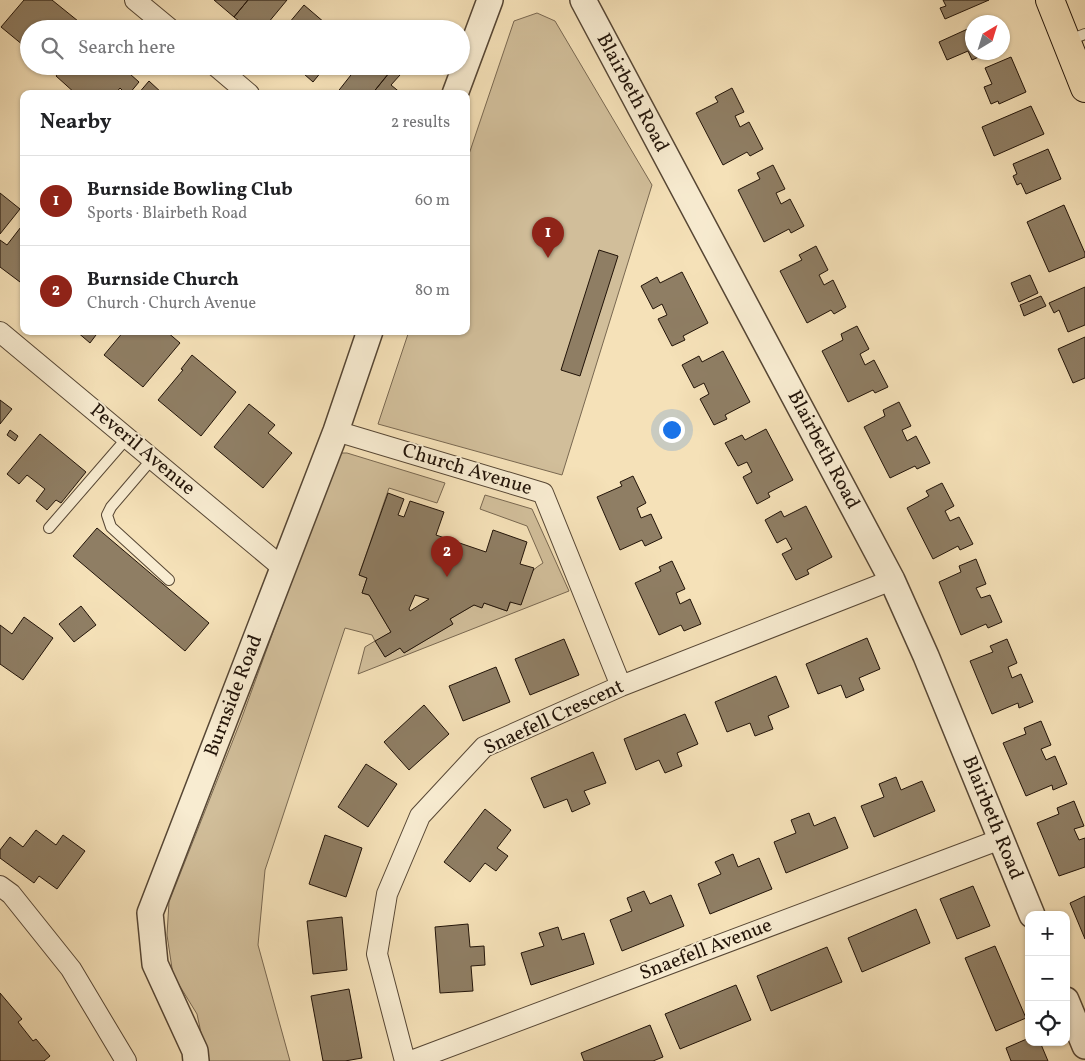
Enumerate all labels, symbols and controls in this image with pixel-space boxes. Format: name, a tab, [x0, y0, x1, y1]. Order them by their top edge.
north arrow	[965, 15, 1010, 60]
search box	[20, 20, 470, 75]
street label: Blairbeth Road	[589, 28, 675, 158]
icon: search	[38, 34, 66, 62]
text: Search here	[78, 35, 175, 61]
text: Nearby	[40, 108, 111, 137]
text: 2 results	[391, 112, 450, 134]
text: Burnside Bowling Club	[87, 177, 293, 203]
text: 1	[53, 190, 59, 212]
text: 60 m	[415, 190, 450, 212]
text: Sports · Blairbeth Road	[87, 203, 247, 225]
pin: 1	[532, 217, 564, 258]
text: Burnside Church	[87, 267, 239, 293]
text: 2	[52, 280, 60, 302]
text: 80 m	[415, 280, 450, 302]
text: Church · Church Avenue	[87, 293, 256, 315]
street label: Blairbeth Road	[780, 385, 866, 515]
street label: Peveril Avenue	[83, 397, 201, 503]
your location	[659, 417, 685, 443]
street label: Church Avenue	[399, 437, 535, 503]
pin: 2	[431, 536, 463, 577]
street label: Burnside Road	[198, 631, 270, 761]
street label: Snaefell Crescent	[479, 673, 629, 763]
street label: Blairbeth Road	[954, 752, 1030, 884]
map controls	[1025, 911, 1070, 1046]
button: +	[1025, 911, 1070, 956]
street label: Snaefell Avenue	[636, 912, 776, 988]
button: −	[1025, 956, 1070, 1001]
button: locate	[1025, 1001, 1070, 1046]

